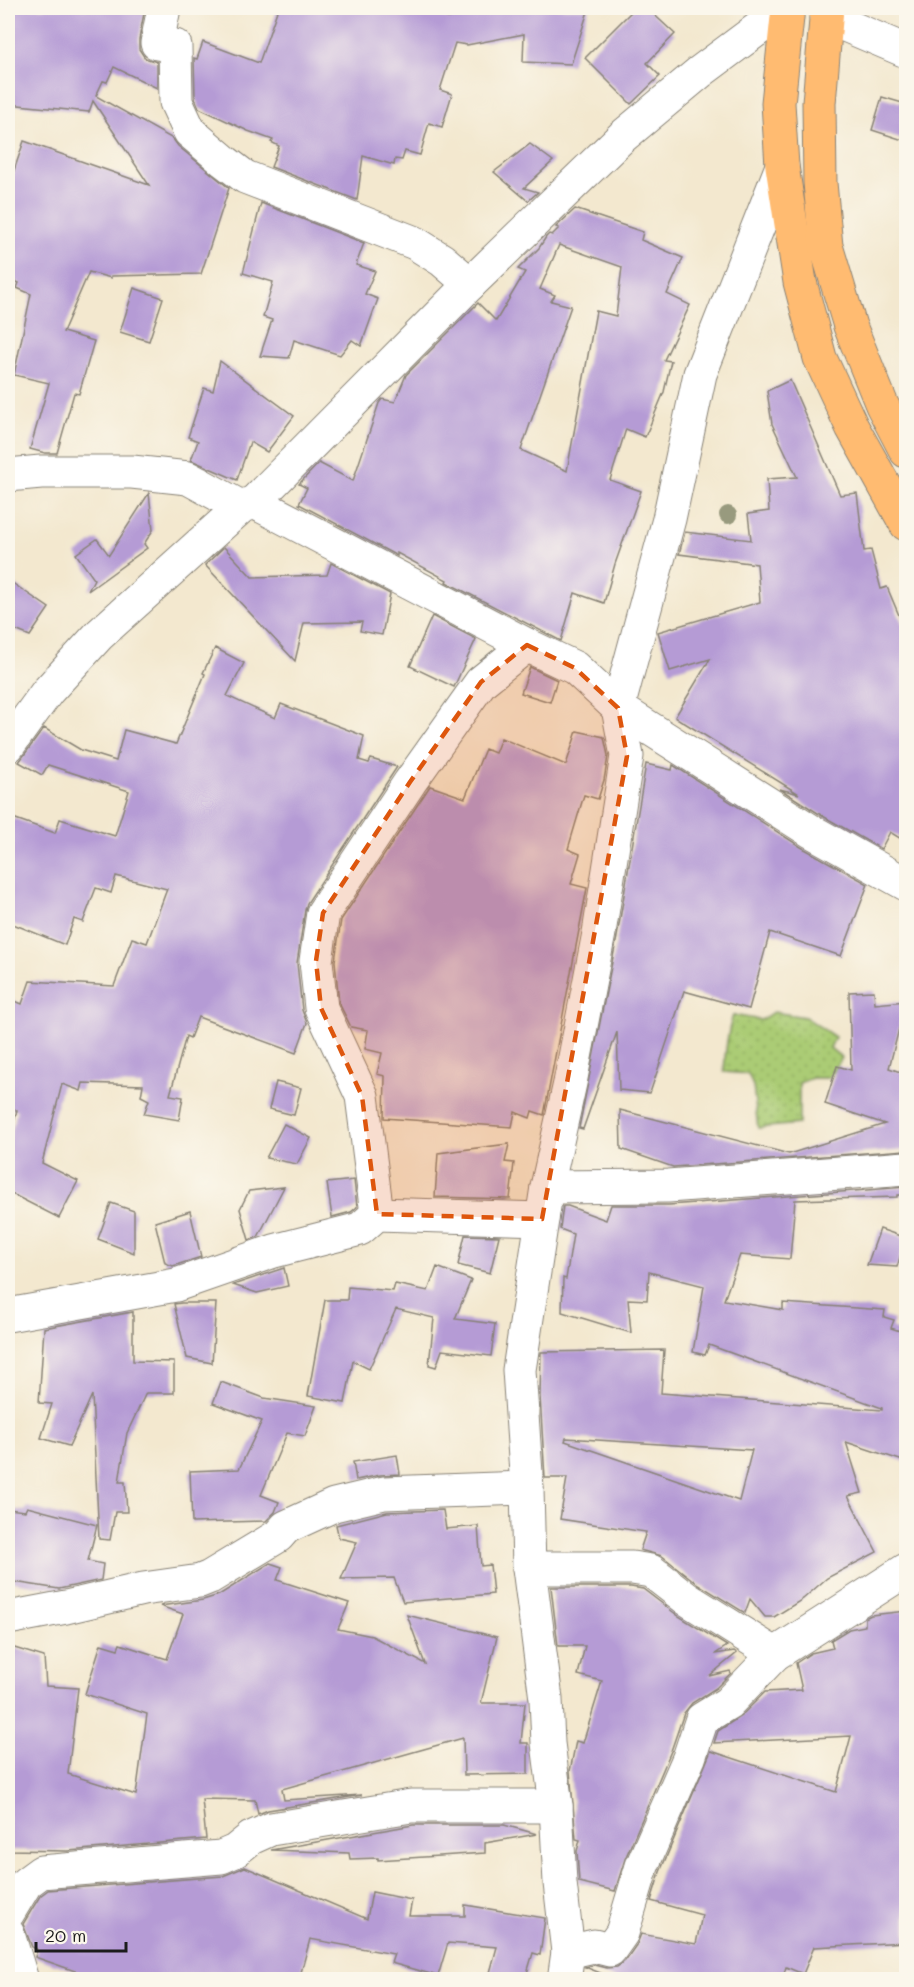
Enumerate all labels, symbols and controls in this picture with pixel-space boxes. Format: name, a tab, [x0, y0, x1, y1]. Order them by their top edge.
scale bar	[36, 1915, 126, 1953]
text: 20 m	[45, 1923, 86, 1947]

